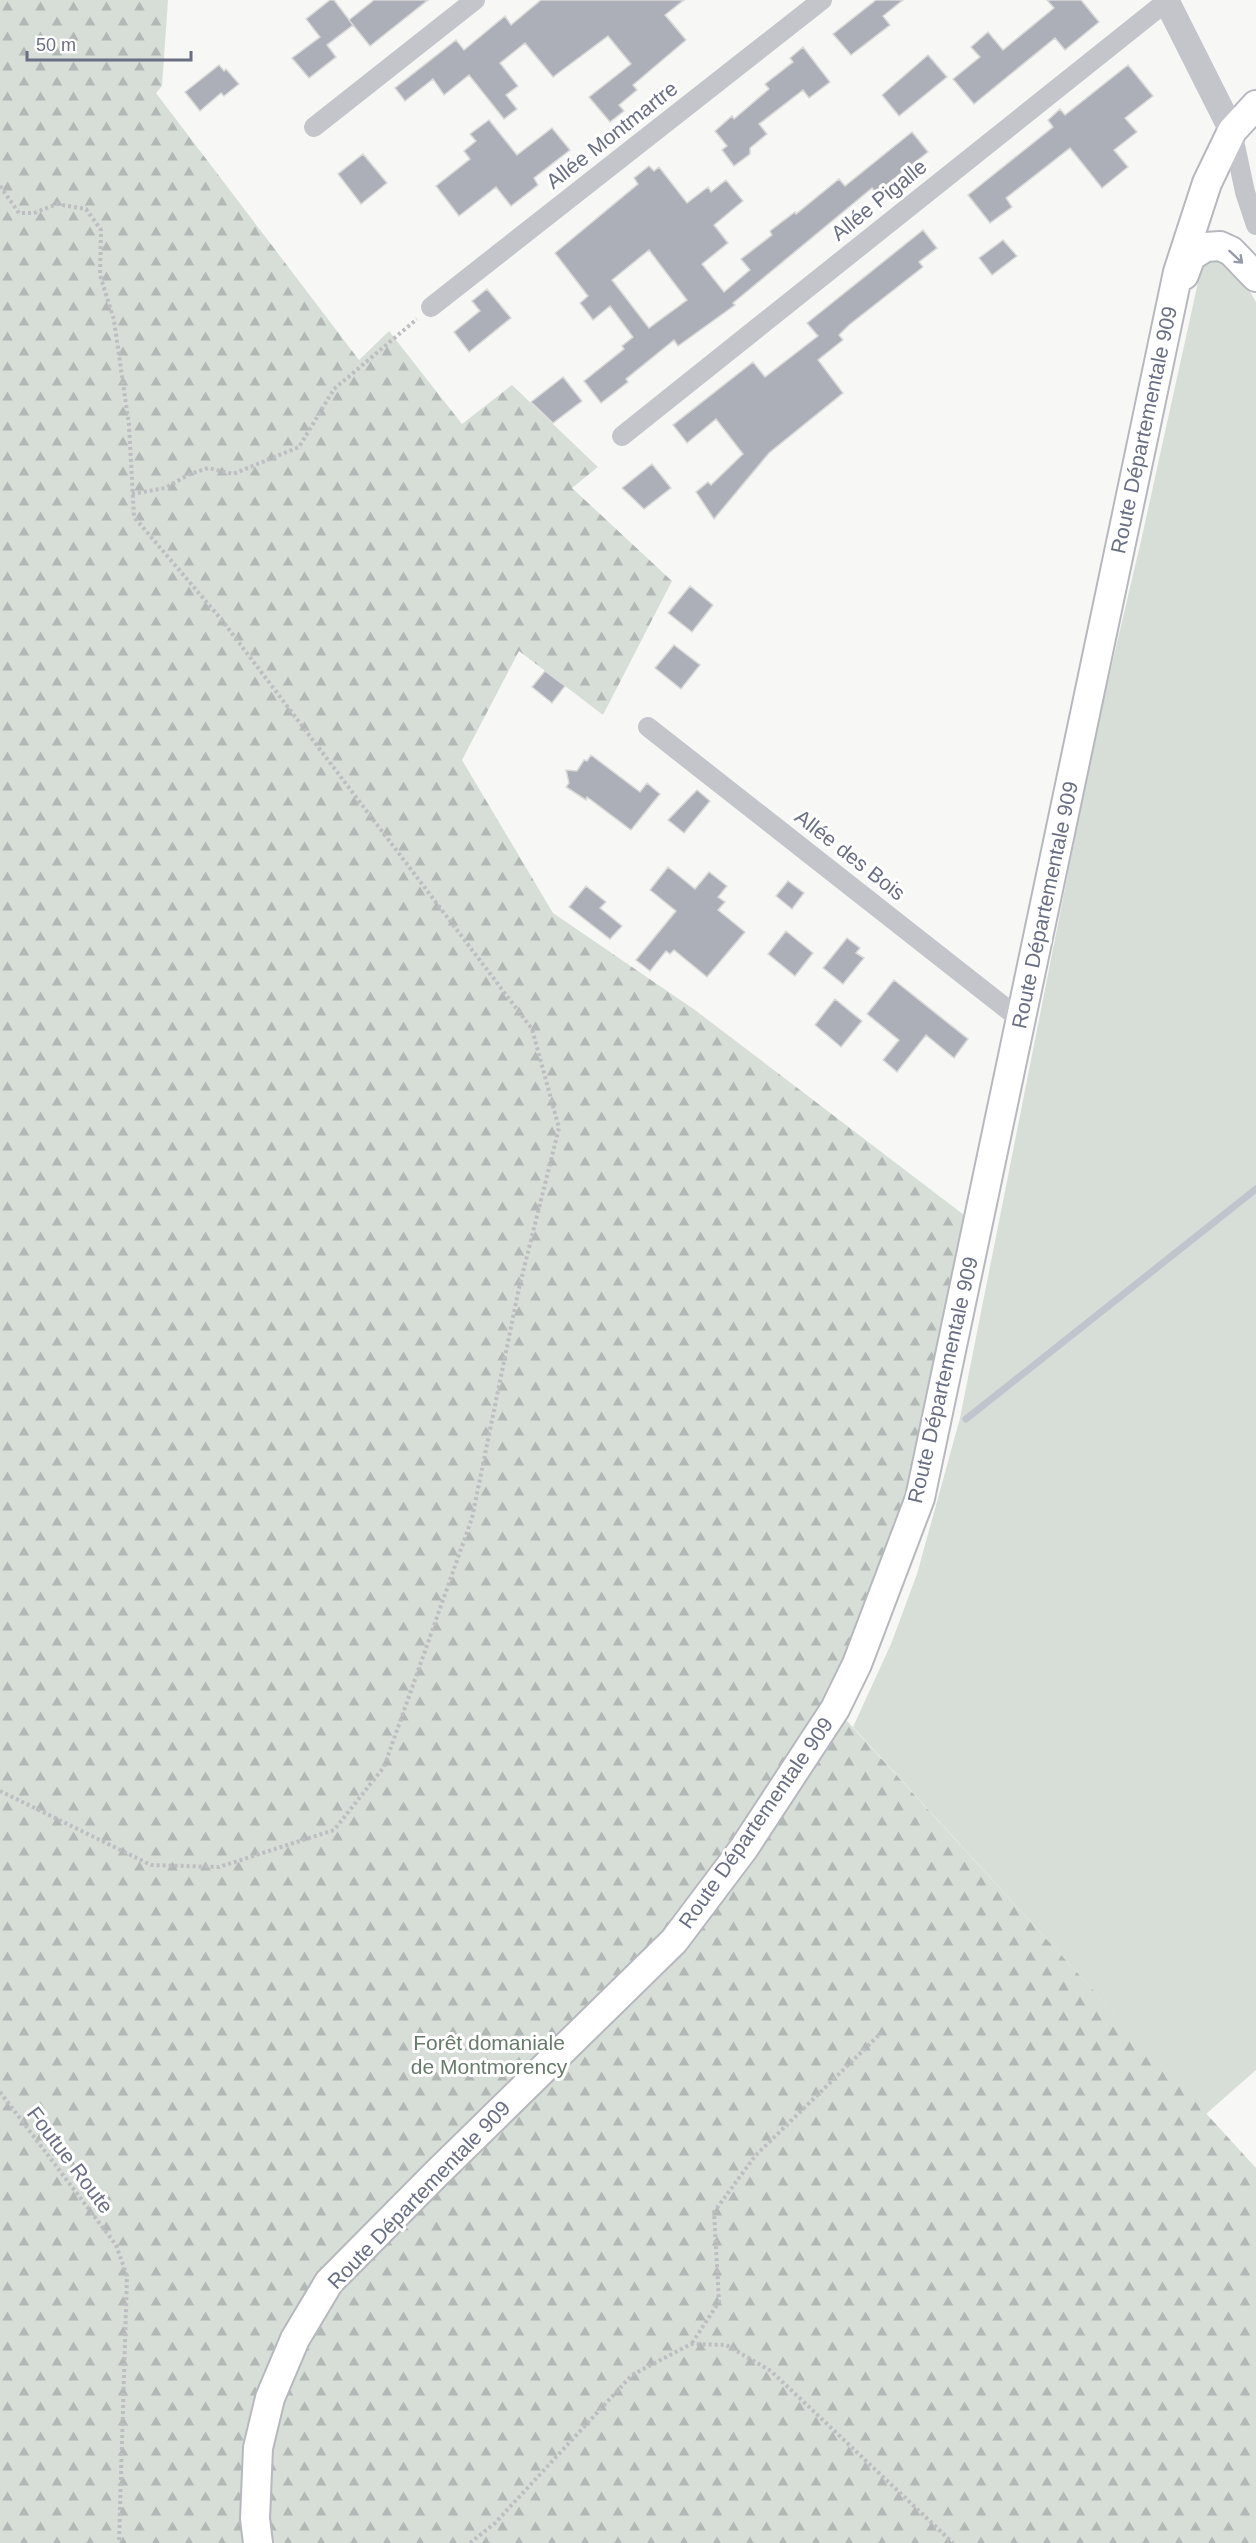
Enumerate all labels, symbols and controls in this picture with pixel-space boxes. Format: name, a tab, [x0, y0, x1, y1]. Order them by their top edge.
scale bar	[27, 24, 190, 62]
text: 50 m	[36, 35, 76, 55]
street label: Allée Montmartre	[542, 76, 682, 193]
street label: Allée Pigalle	[827, 154, 931, 245]
one-way arrow	[1228, 250, 1243, 264]
street label: Route Départementale 909	[1106, 304, 1181, 556]
street label: Route Départementale 909	[1007, 779, 1082, 1031]
street label: Allée des Bois	[791, 805, 910, 905]
street label: Route Départementale 909	[903, 1254, 982, 1505]
street label: Route Départementale 909	[674, 1713, 837, 1933]
park label: Forêt domaniale de Montmorency	[411, 2031, 568, 2078]
street label: Route Départementale 909	[323, 2096, 514, 2293]
street label: Foutue Route	[23, 2102, 118, 2217]

